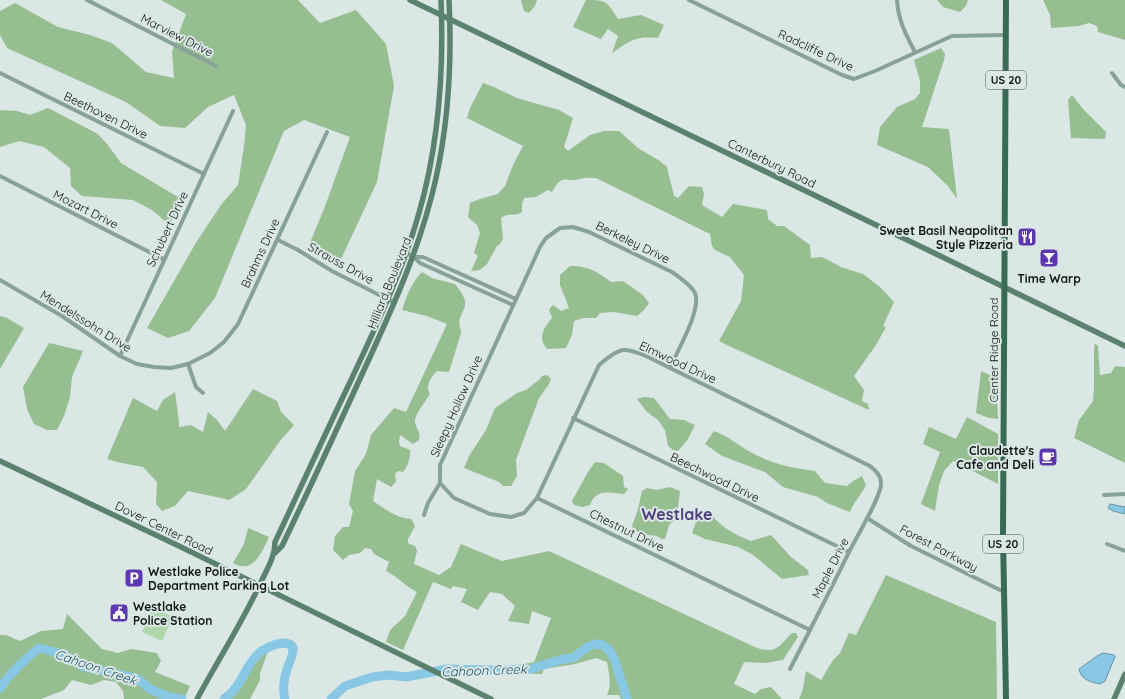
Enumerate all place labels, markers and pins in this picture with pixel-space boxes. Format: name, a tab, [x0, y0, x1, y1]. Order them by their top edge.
place label: Sweet Basil Neapolitan Style Pizzeria	[879, 223, 1013, 252]
restaurant icon: Sweet Basil Neapolitan Style Pizzeria	[1016, 226, 1038, 248]
bar icon: Time Warp	[1038, 247, 1060, 269]
place label: Time Warp	[1017, 271, 1081, 286]
place label: Claudette's Cafe and Deli	[956, 443, 1034, 472]
cafe icon: Claudette's Cafe and Deli	[1037, 446, 1059, 468]
place label: Westlake Police Department Parking Lot	[148, 564, 289, 593]
parking icon: Westlake Police Department Parking Lot	[123, 567, 145, 589]
place label: Westlake Police Station	[133, 599, 212, 628]
public building icon: Westlake Police Station	[108, 602, 130, 624]

